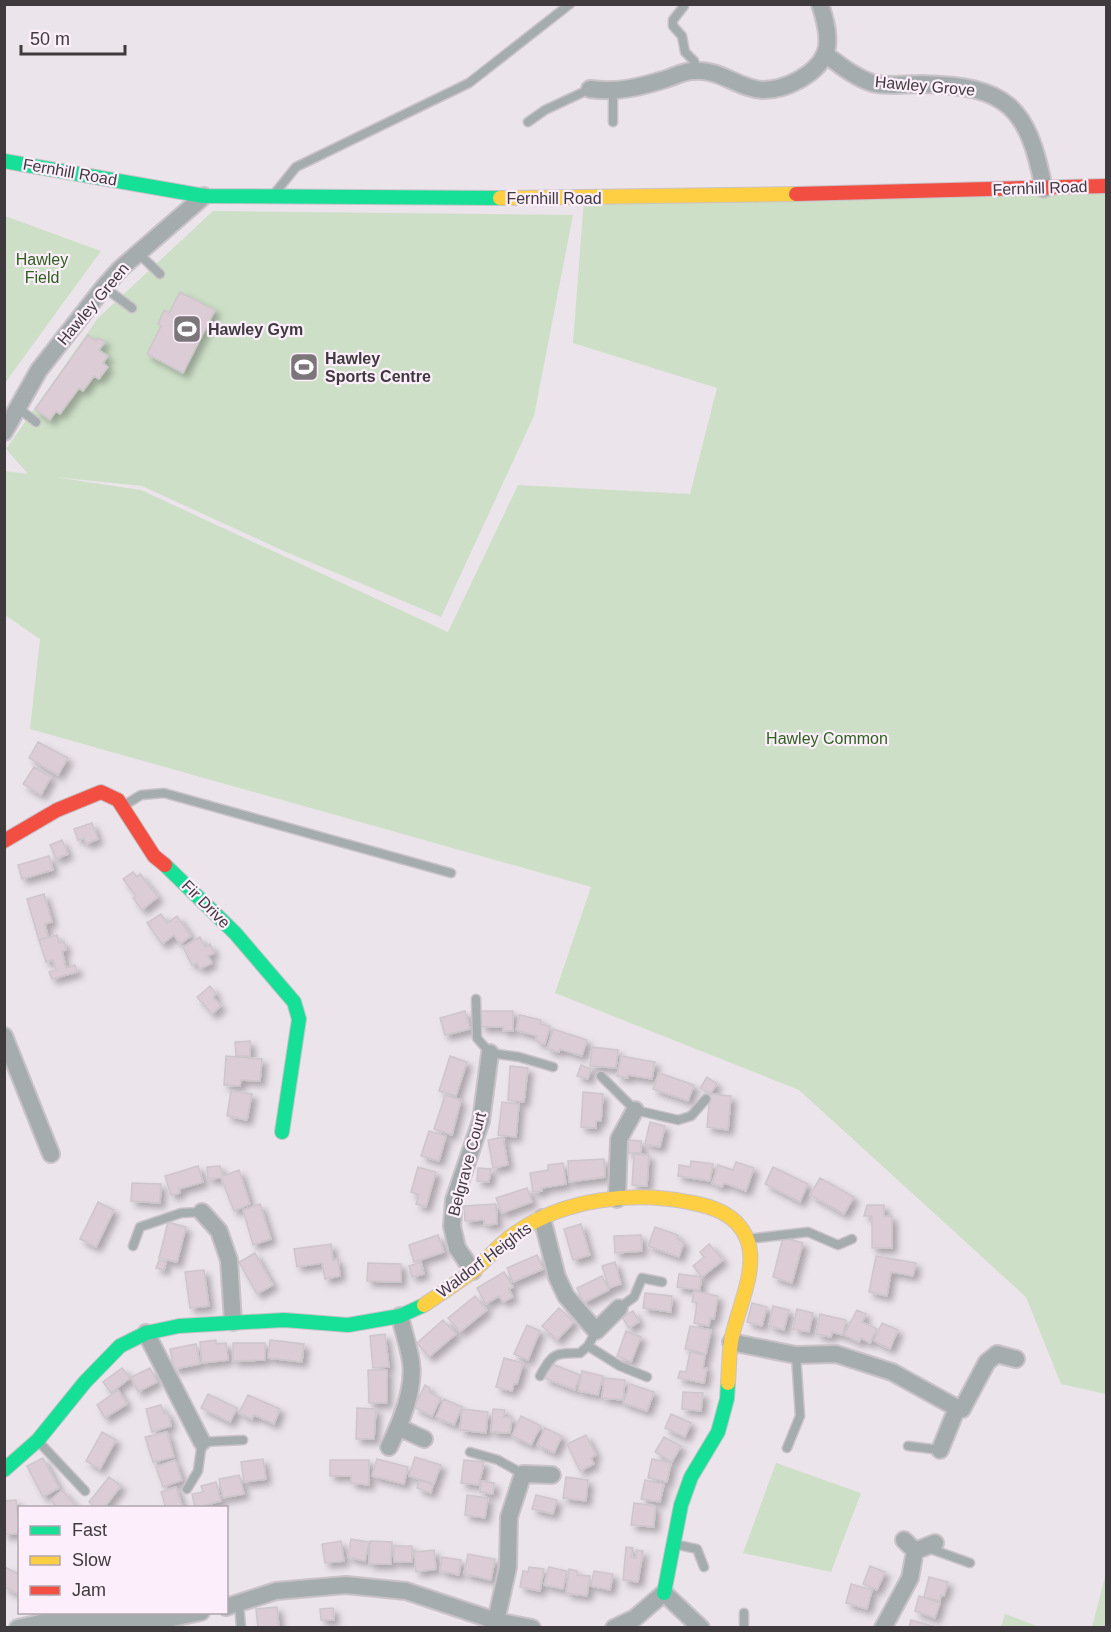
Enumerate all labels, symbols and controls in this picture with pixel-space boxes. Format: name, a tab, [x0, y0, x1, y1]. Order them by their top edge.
scale bar	[21, 18, 124, 56]
text: 50 m	[30, 29, 70, 49]
street label: Hawley Grove	[874, 73, 976, 99]
street label: Fernhill Road	[22, 155, 118, 189]
street label: Fernhill Road	[992, 178, 1088, 198]
street label: Fernhill Road	[506, 190, 602, 207]
park label: Hawley Field	[16, 251, 68, 286]
street label: Hawley Green	[54, 260, 132, 348]
sports icon: Hawley Gym	[171, 313, 203, 345]
place label: Hawley Gym	[208, 321, 303, 338]
place label: Hawley Sports Centre	[325, 350, 431, 385]
sports icon: Hawley Sports Centre	[288, 351, 320, 383]
park label: Hawley Common	[766, 730, 888, 747]
street label: Fir Drive	[179, 877, 233, 931]
street label: Belgrave Court	[445, 1110, 489, 1218]
street label: Waldorf Heights	[434, 1219, 534, 1301]
legend	[18, 1506, 228, 1614]
text: Fast	[72, 1520, 107, 1540]
text: Slow	[72, 1550, 112, 1570]
text: Jam	[72, 1580, 106, 1600]

